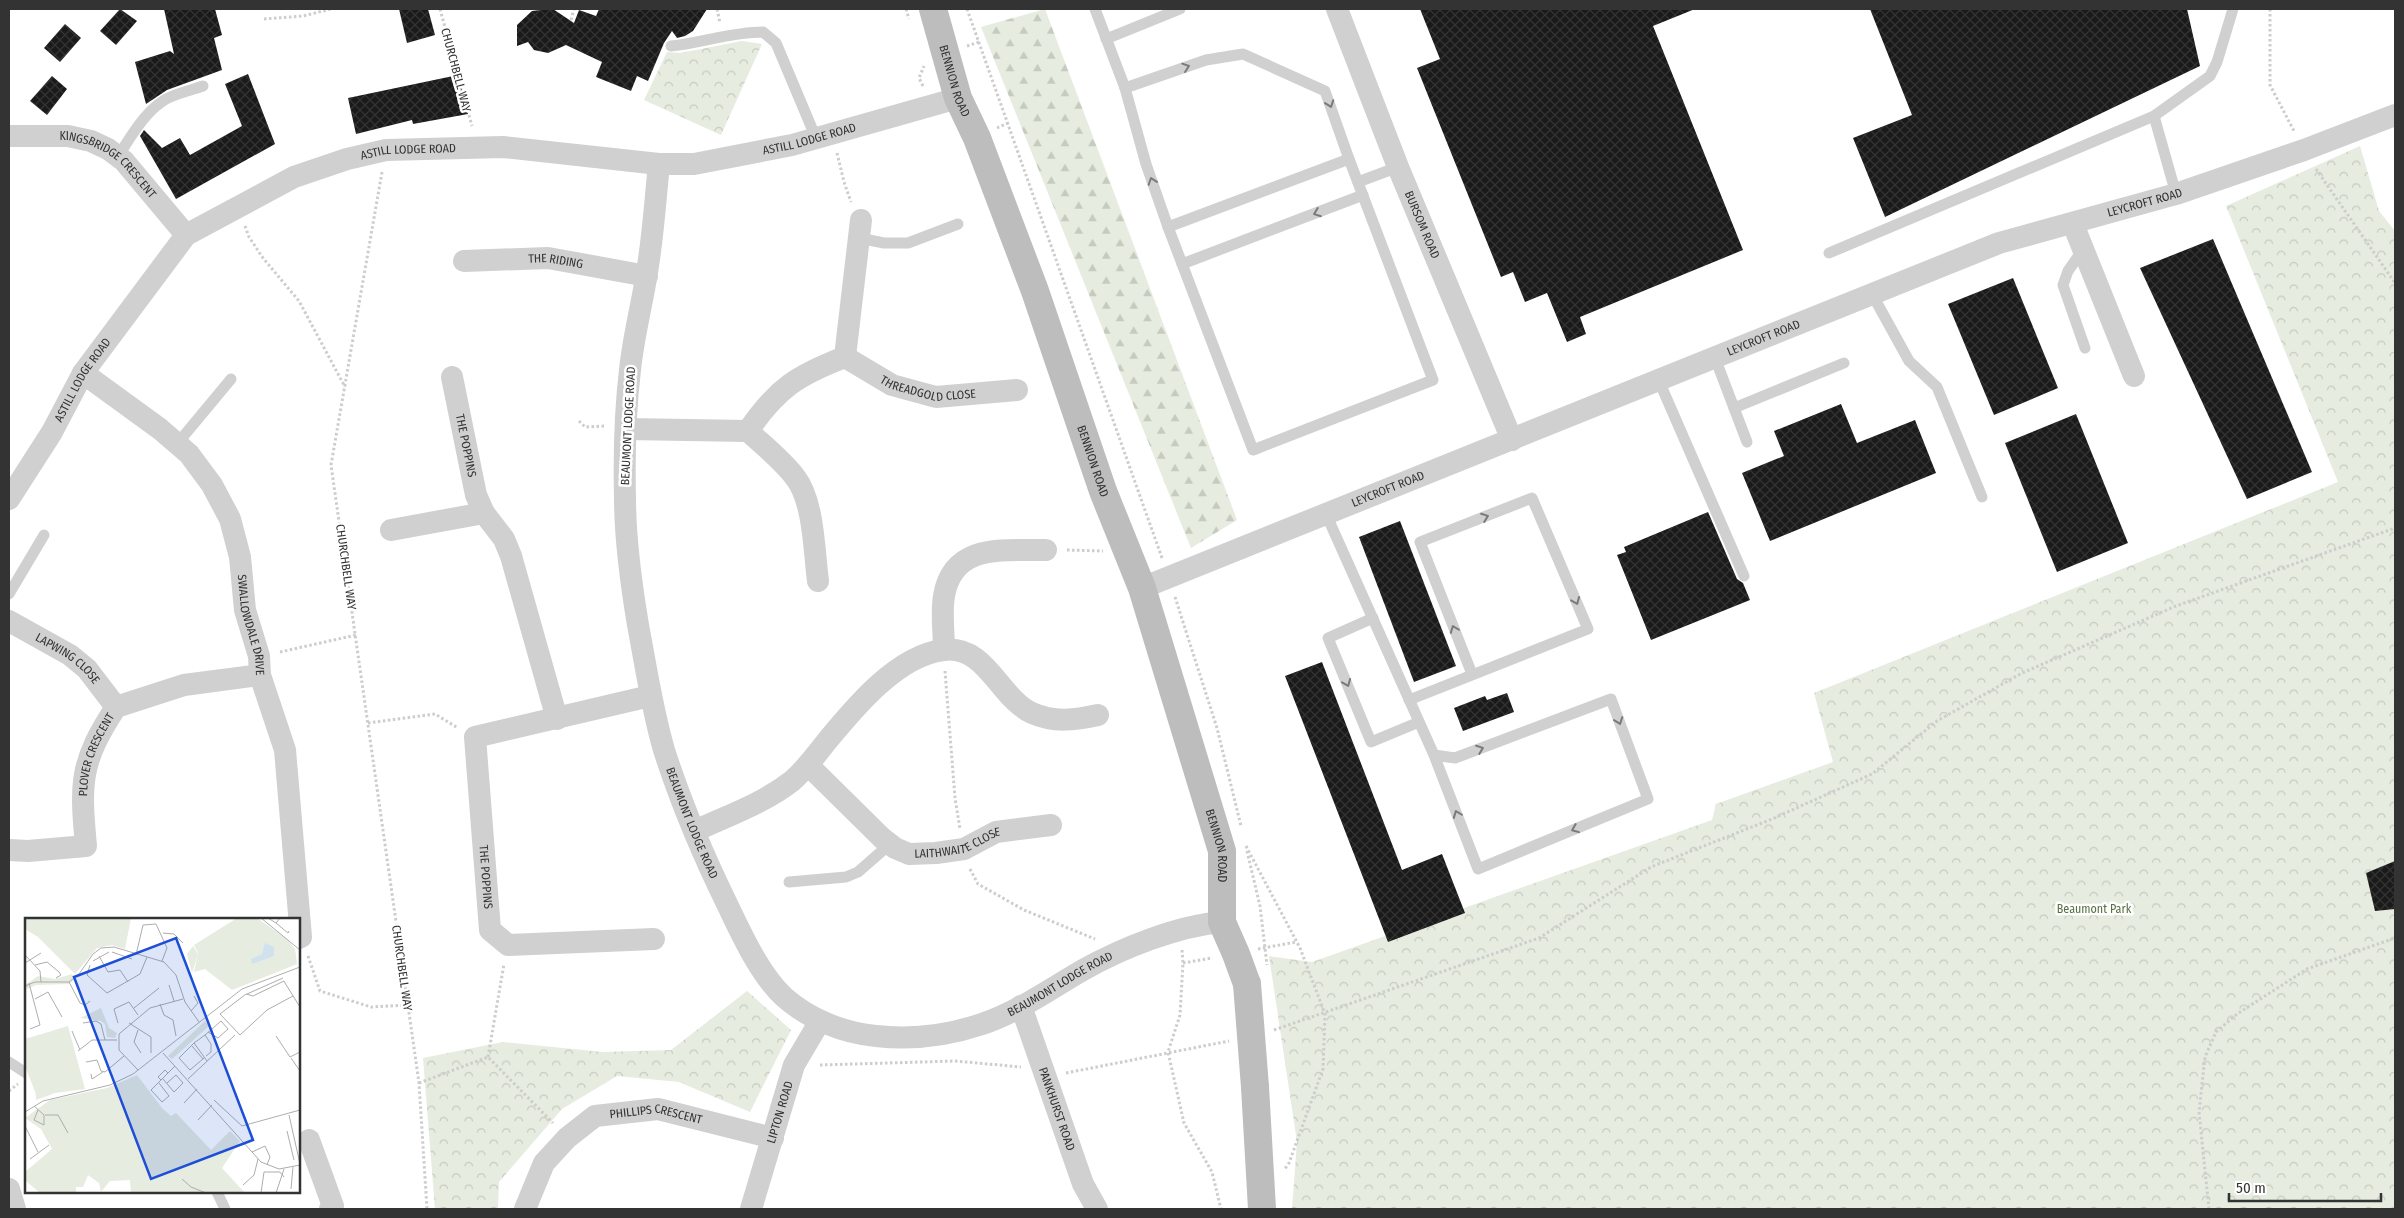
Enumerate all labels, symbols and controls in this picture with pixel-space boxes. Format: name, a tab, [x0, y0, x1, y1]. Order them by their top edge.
street label: CHURCHBELL WAY	[438, 26, 474, 114]
street label: BENNION ROAD	[936, 43, 973, 119]
one-way arrow	[1182, 63, 1190, 73]
one-way arrow	[1324, 100, 1334, 108]
street label: ASTILL LODGE ROAD	[761, 120, 858, 158]
street label: KINGSBRIDGE CRESCENT	[59, 129, 159, 201]
street label: ASTILL LODGE ROAD	[359, 141, 456, 163]
one-way arrow	[1148, 178, 1158, 186]
street label: LEYCROFT ROAD	[2106, 185, 2184, 220]
street label: BURSOM ROAD	[1402, 189, 1442, 261]
one-way arrow	[1313, 207, 1322, 217]
street label: THE RIDING	[528, 251, 584, 271]
street label: LEYCROFT ROAD	[1725, 317, 1802, 359]
street label: ASTILL LODGE ROAD	[52, 335, 114, 424]
street label: BEAUMONT LODGE ROAD	[618, 366, 638, 486]
street label: THREADGOLD CLOSE	[878, 373, 977, 404]
street label: THE POPPINS	[453, 413, 479, 478]
street label: BENNION ROAD	[1074, 423, 1112, 499]
street label: LEYCROFT ROAD	[1349, 468, 1426, 510]
one-way arrow	[1480, 512, 1489, 523]
street label: CHURCHBELL WAY	[333, 523, 359, 611]
street label: SWALLOWDALE DRIVE	[235, 574, 267, 676]
one-way arrow	[1570, 596, 1581, 605]
one-way arrow	[1450, 625, 1460, 633]
street label: LAPWING CLOSE	[33, 630, 103, 687]
one-way arrow	[1340, 678, 1351, 687]
street label: PLOVER CRESCENT	[76, 710, 118, 797]
one-way arrow	[1613, 716, 1623, 725]
one-way arrow	[1476, 745, 1484, 755]
street label: BEAUMONT LODGE ROAD	[663, 765, 721, 881]
street label: BENNION ROAD	[1203, 807, 1229, 882]
one-way arrow	[1453, 810, 1463, 819]
one-way arrow	[1571, 823, 1579, 833]
street label: LAITHWAITE CLOSE	[914, 825, 1001, 861]
street label: THE POPPINS	[476, 844, 495, 909]
park label: Beaumont Park	[2057, 902, 2132, 916]
inset map	[25, 918, 300, 1193]
street label: CHURCHBELL WAY	[389, 924, 415, 1012]
street label: BEAUMONT LODGE ROAD	[1005, 949, 1115, 1019]
street label: PANKHURST ROAD	[1036, 1065, 1078, 1153]
street label: LIPTON ROAD	[764, 1079, 796, 1145]
street label: PHILLIPS CRESCENT	[609, 1102, 704, 1127]
scale bar	[2229, 1170, 2382, 1202]
text: 50 m	[2236, 1179, 2266, 1197]

